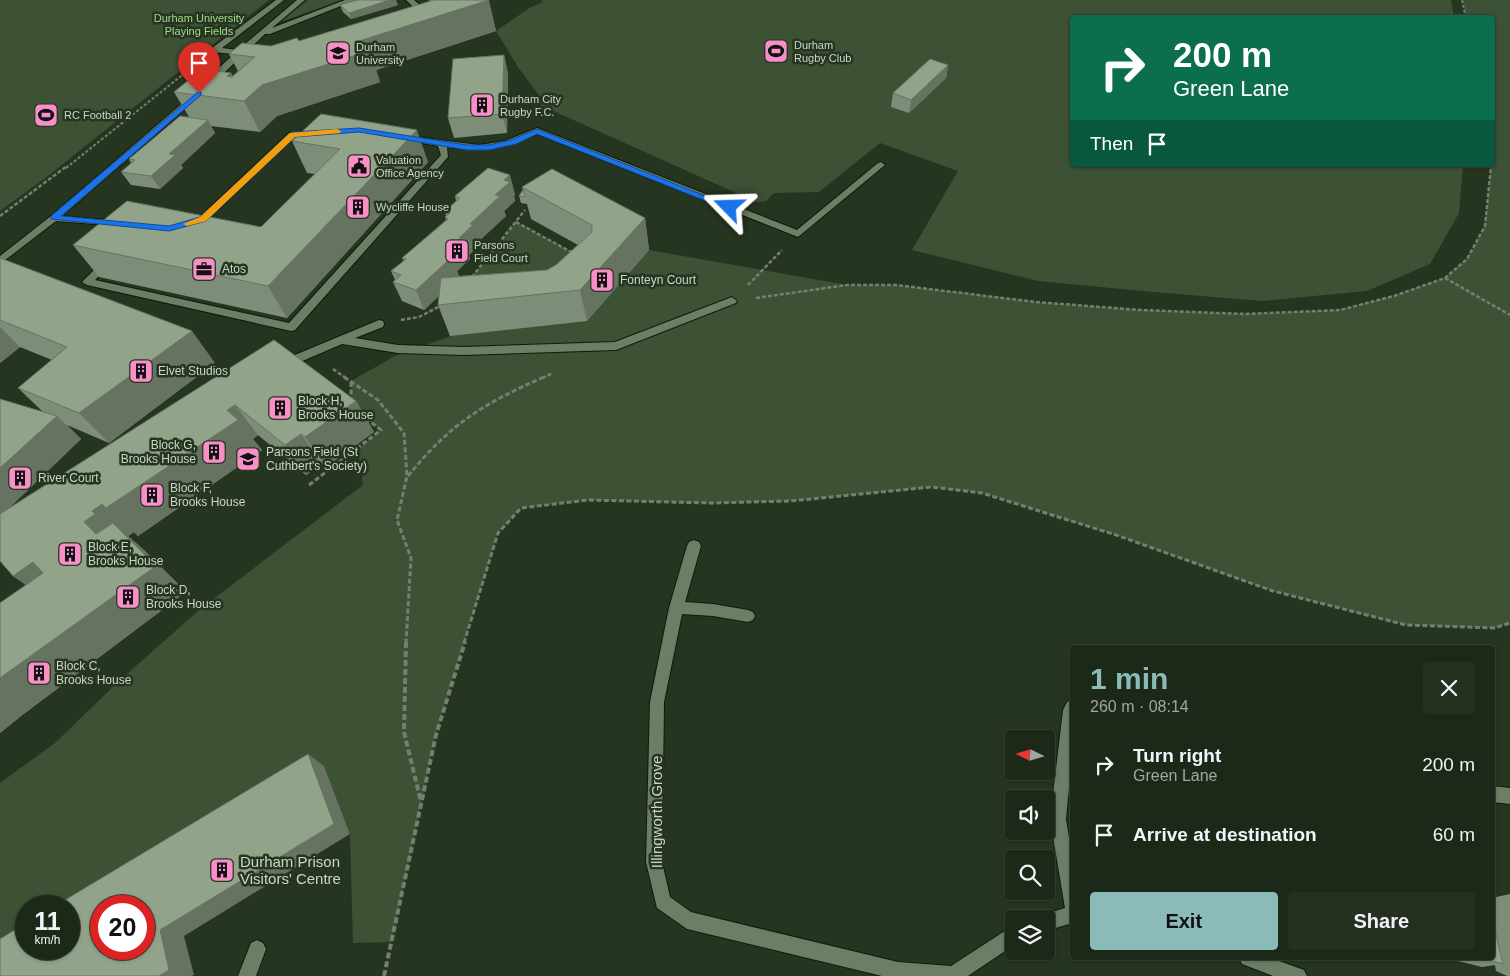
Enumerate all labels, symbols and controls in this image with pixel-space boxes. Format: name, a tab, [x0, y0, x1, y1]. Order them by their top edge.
park label: Durham University Playing Fields	[154, 12, 245, 37]
icon: right	[1090, 35, 1155, 100]
text: 200 m	[1173, 35, 1272, 74]
sports icon: Durham Rugby Club	[763, 38, 789, 64]
place label: Durham Rugby Club	[794, 39, 851, 64]
school or university icon: Durham University	[325, 40, 351, 66]
place label: Durham University	[356, 41, 405, 66]
pin	[178, 42, 220, 93]
icon: arrive	[185, 49, 213, 77]
text: Green Lane	[1173, 76, 1289, 101]
building icon: Durham City Rugby F.C.	[469, 92, 495, 118]
place label: Durham City Rugby F.C.	[500, 93, 562, 118]
sports icon: RC Football 2	[33, 102, 59, 128]
place label: RC Football 2	[64, 109, 131, 121]
icon: arrive	[1143, 130, 1171, 158]
text: Then	[1090, 133, 1133, 154]
public building icon: Valuation Office Agency	[346, 153, 372, 179]
place label: Valuation Office Agency	[376, 154, 444, 179]
position arrow	[702, 180, 754, 232]
building icon: Wycliffe House	[345, 194, 371, 220]
place label: Wycliffe House	[376, 201, 449, 213]
building icon: Parsons Field Court	[444, 238, 470, 264]
place label: Parsons Field Court	[474, 239, 528, 264]
office icon: Atos	[191, 256, 217, 282]
place label: Atos	[222, 262, 246, 276]
building icon: Fonteyn Court	[589, 267, 615, 293]
place label: Fonteyn Court	[620, 273, 697, 287]
building icon: Elvet Studios	[128, 358, 154, 384]
place label: Elvet Studios	[158, 364, 228, 378]
place label: Block H, Brooks House	[298, 394, 374, 422]
building icon: Block H, Brooks House	[267, 395, 293, 421]
place label: Block G, Brooks House	[121, 438, 196, 466]
building icon: Block G, Brooks House	[201, 439, 227, 465]
place label: Parsons Field (St Cuthbert's Society)	[266, 445, 367, 473]
school or university icon: Parsons Field (St Cuthbert's Society)	[235, 446, 261, 472]
building icon: River Court	[7, 465, 33, 491]
place label: River Court	[38, 471, 99, 485]
place label: Block F, Brooks House	[170, 481, 246, 509]
building icon: Block F, Brooks House	[139, 482, 165, 508]
place label: Block E, Brooks House	[88, 540, 164, 568]
building icon: Block E, Brooks House	[57, 541, 83, 567]
place label: Block D, Brooks House	[146, 583, 222, 611]
building icon: Block D, Brooks House	[115, 584, 141, 610]
place label: Block C, Brooks House	[56, 659, 132, 687]
building icon: Block C, Brooks House	[26, 660, 52, 686]
text: 1 min	[1090, 662, 1168, 695]
button: close	[1423, 662, 1475, 714]
text: 260 m · 08:14	[1090, 698, 1189, 715]
north arrow	[1005, 730, 1055, 780]
map controls	[1005, 730, 1055, 960]
text: Turn right	[1133, 745, 1221, 766]
icon: right	[1090, 751, 1118, 779]
text: 200 m	[1422, 754, 1475, 775]
street label: Illingworth Grove	[648, 756, 665, 868]
text: Green Lane	[1133, 767, 1218, 784]
button: sound	[1005, 790, 1055, 840]
icon: arrive	[1090, 821, 1118, 849]
text: Arrive at destination	[1133, 824, 1317, 845]
text: 60 m	[1433, 824, 1475, 845]
button: search	[1005, 850, 1055, 900]
place label: Durham Prison Visitors' Centre	[240, 853, 341, 887]
building icon: Durham Prison Visitors' Centre	[209, 857, 235, 883]
button: Exit	[1090, 892, 1278, 950]
button: Share	[1288, 892, 1475, 950]
speed limit sign: 20	[90, 895, 155, 960]
text: 11	[34, 907, 61, 935]
button: layers	[1005, 910, 1055, 960]
text: km/h	[34, 933, 61, 947]

